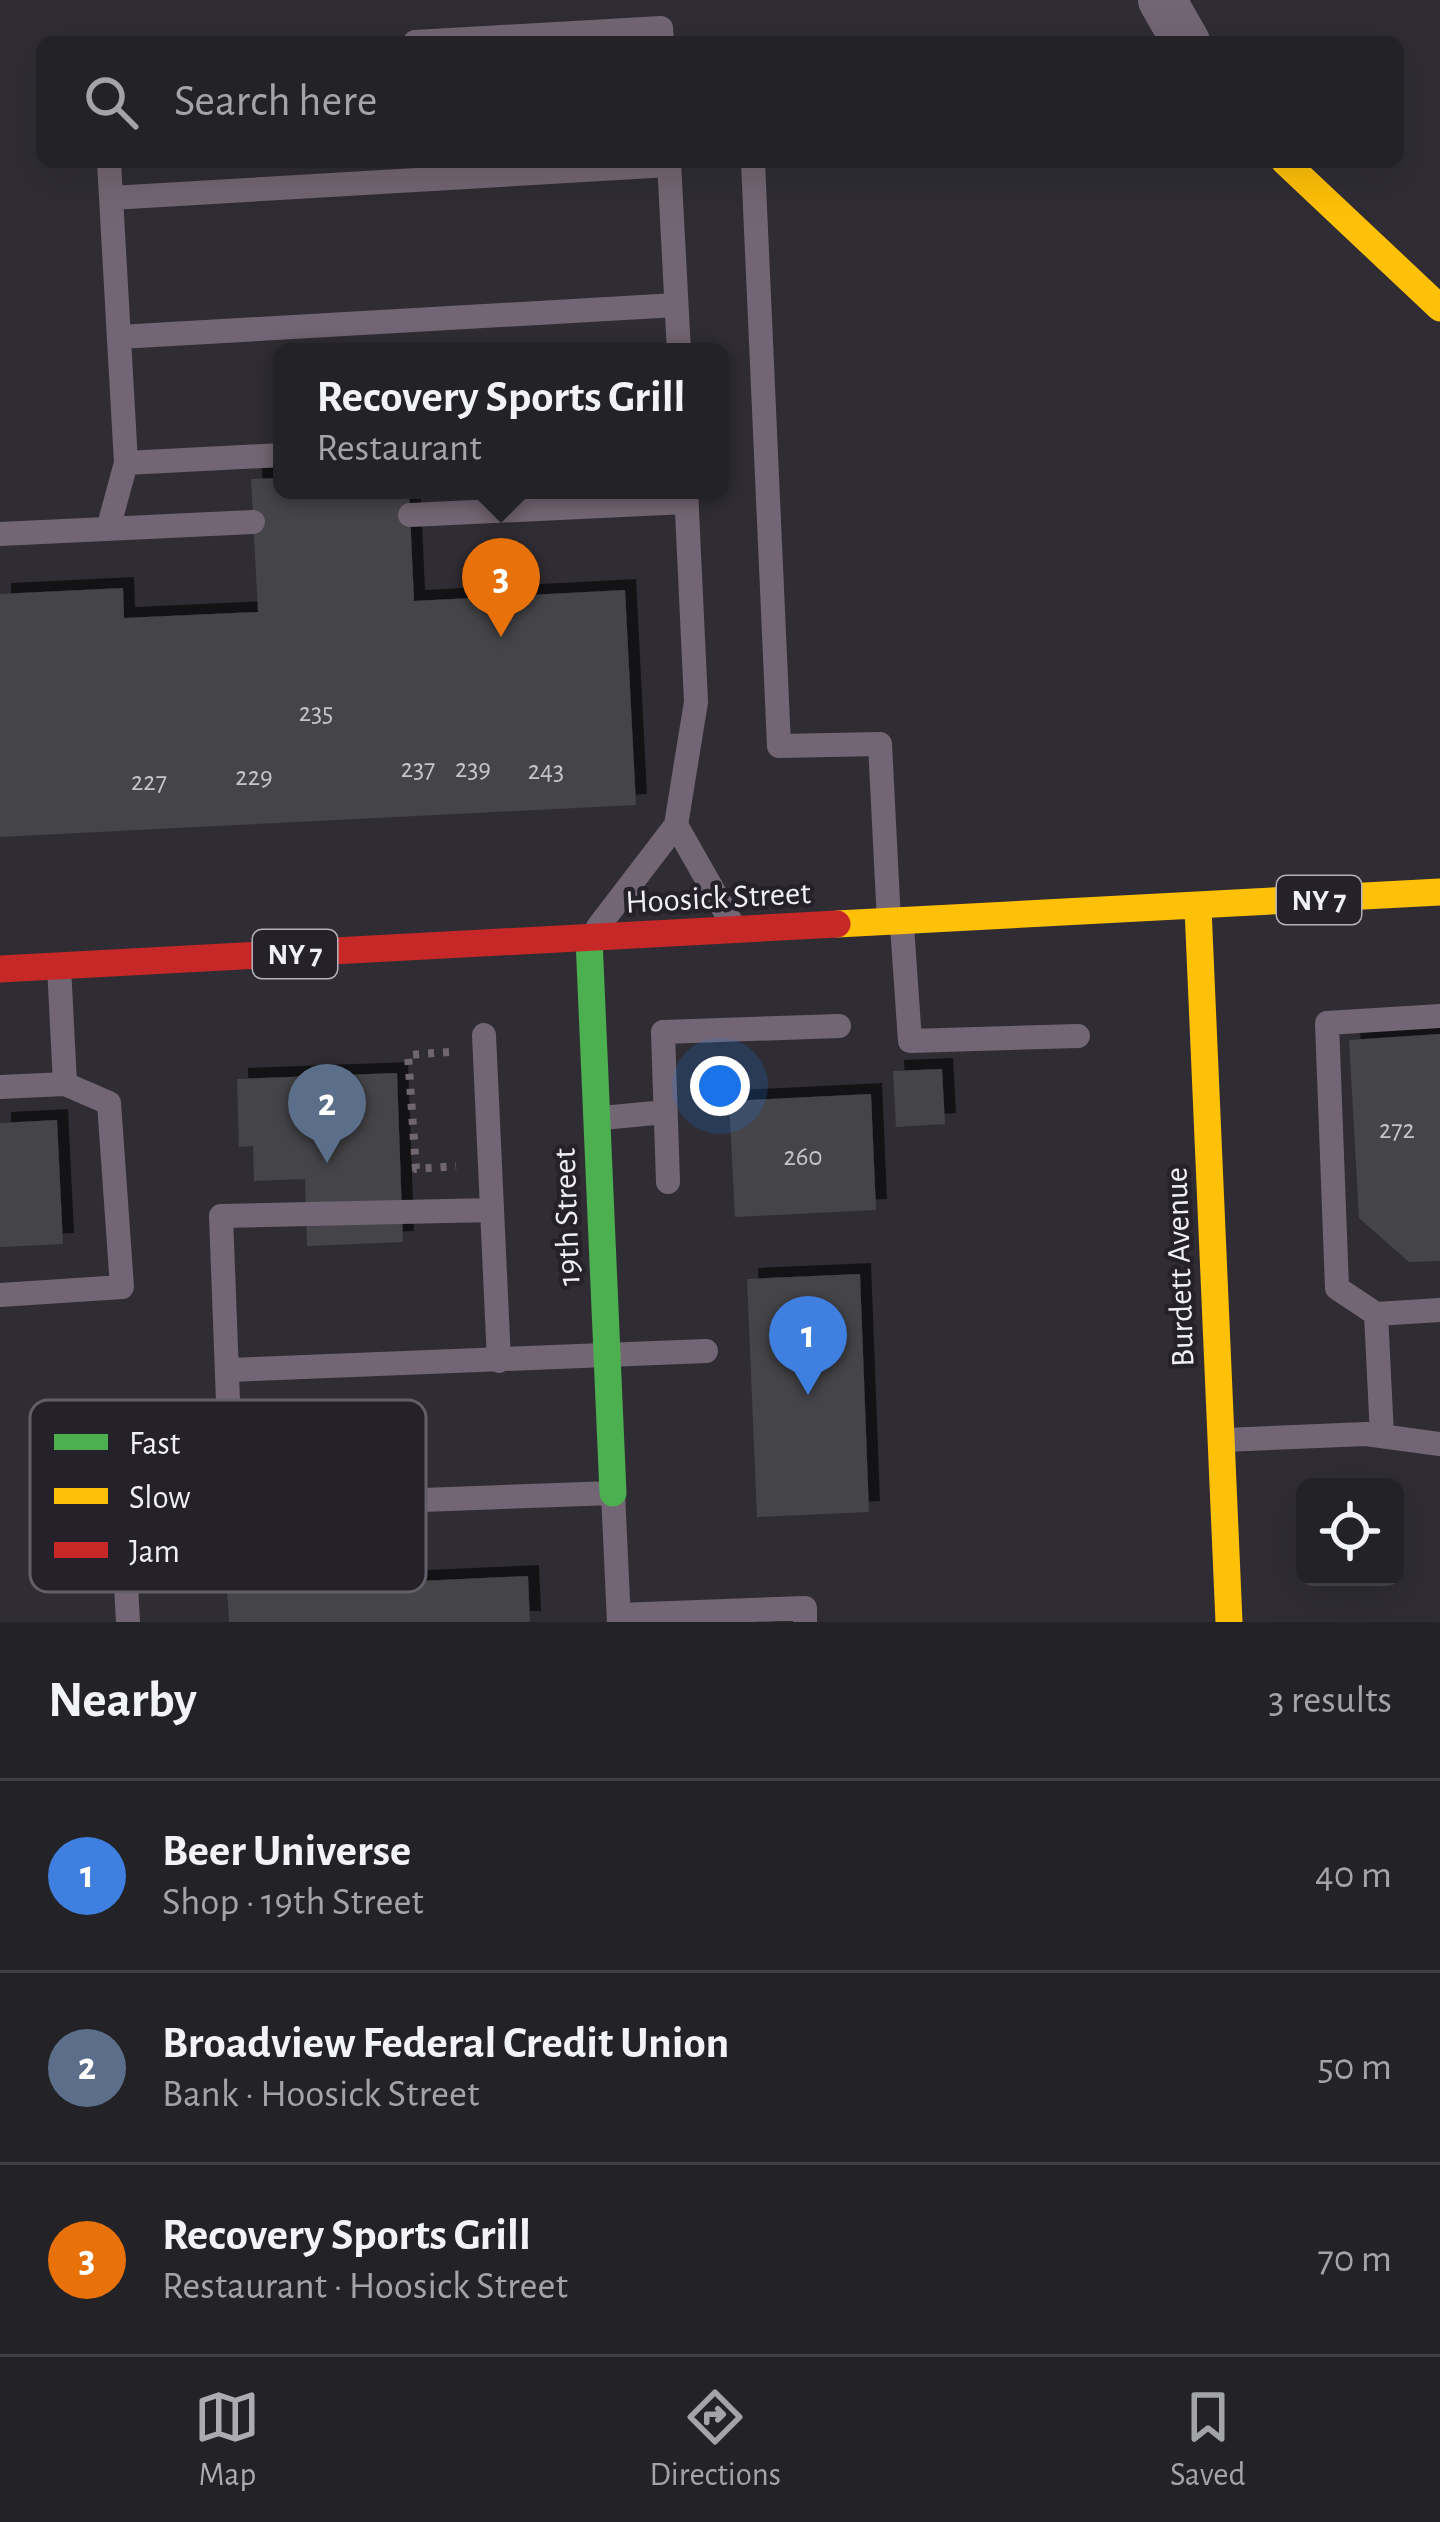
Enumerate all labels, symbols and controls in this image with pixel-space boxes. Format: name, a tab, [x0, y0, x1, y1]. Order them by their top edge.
search box	[36, 36, 1404, 168]
icon: search	[78, 69, 144, 135]
text: Search here	[174, 79, 377, 124]
popup	[273, 343, 729, 499]
text: Recovery Sports Grill	[317, 375, 685, 420]
text: Restaurant	[317, 429, 482, 468]
pin: 3	[462, 538, 540, 637]
house number: 235	[299, 699, 333, 726]
house number: 237	[401, 755, 435, 782]
house number: 239	[455, 755, 491, 782]
house number: 243	[528, 757, 564, 784]
house number: 229	[235, 763, 273, 790]
house number: 227	[131, 768, 167, 795]
road number: NY 7	[1277, 876, 1361, 924]
street label: Hoosick Street	[625, 877, 812, 920]
road number: NY 7	[253, 930, 337, 978]
your location	[690, 1056, 750, 1116]
pin: 2	[288, 1064, 366, 1163]
house number: 272	[1379, 1116, 1415, 1143]
house number: 260	[783, 1143, 823, 1170]
street label: 19th Street	[549, 1147, 586, 1286]
street label: Burdett Avenue	[1161, 1166, 1200, 1367]
pin: 1	[769, 1296, 847, 1395]
legend	[30, 1400, 426, 1592]
text: Fast	[129, 1428, 181, 1461]
map controls	[1296, 1478, 1404, 1586]
button: locate	[1296, 1478, 1404, 1586]
text: Slow	[129, 1482, 190, 1515]
text: Jam	[129, 1536, 180, 1569]
text: Nearby	[48, 1675, 197, 1726]
text: 3 results	[1268, 1681, 1392, 1720]
text: Beer Universe	[162, 1829, 411, 1874]
text: 1	[80, 1856, 94, 1895]
text: 40 m	[1315, 1856, 1392, 1895]
text: Shop · 19th Street	[162, 1883, 424, 1922]
text: Broadview Federal Credit Union	[162, 2021, 729, 2066]
text: 2	[78, 2048, 96, 2087]
text: 50 m	[1317, 2048, 1392, 2087]
text: Bank · Hoosick Street	[162, 2075, 479, 2114]
text: Recovery Sports Grill	[162, 2213, 531, 2258]
text: 3	[79, 2240, 95, 2279]
text: 70 m	[1318, 2240, 1392, 2279]
text: Restaurant · Hoosick Street	[162, 2267, 568, 2306]
tab: Map	[194, 2384, 260, 2496]
tab: Directions	[649, 2384, 781, 2496]
tab: Saved	[1170, 2384, 1245, 2496]

